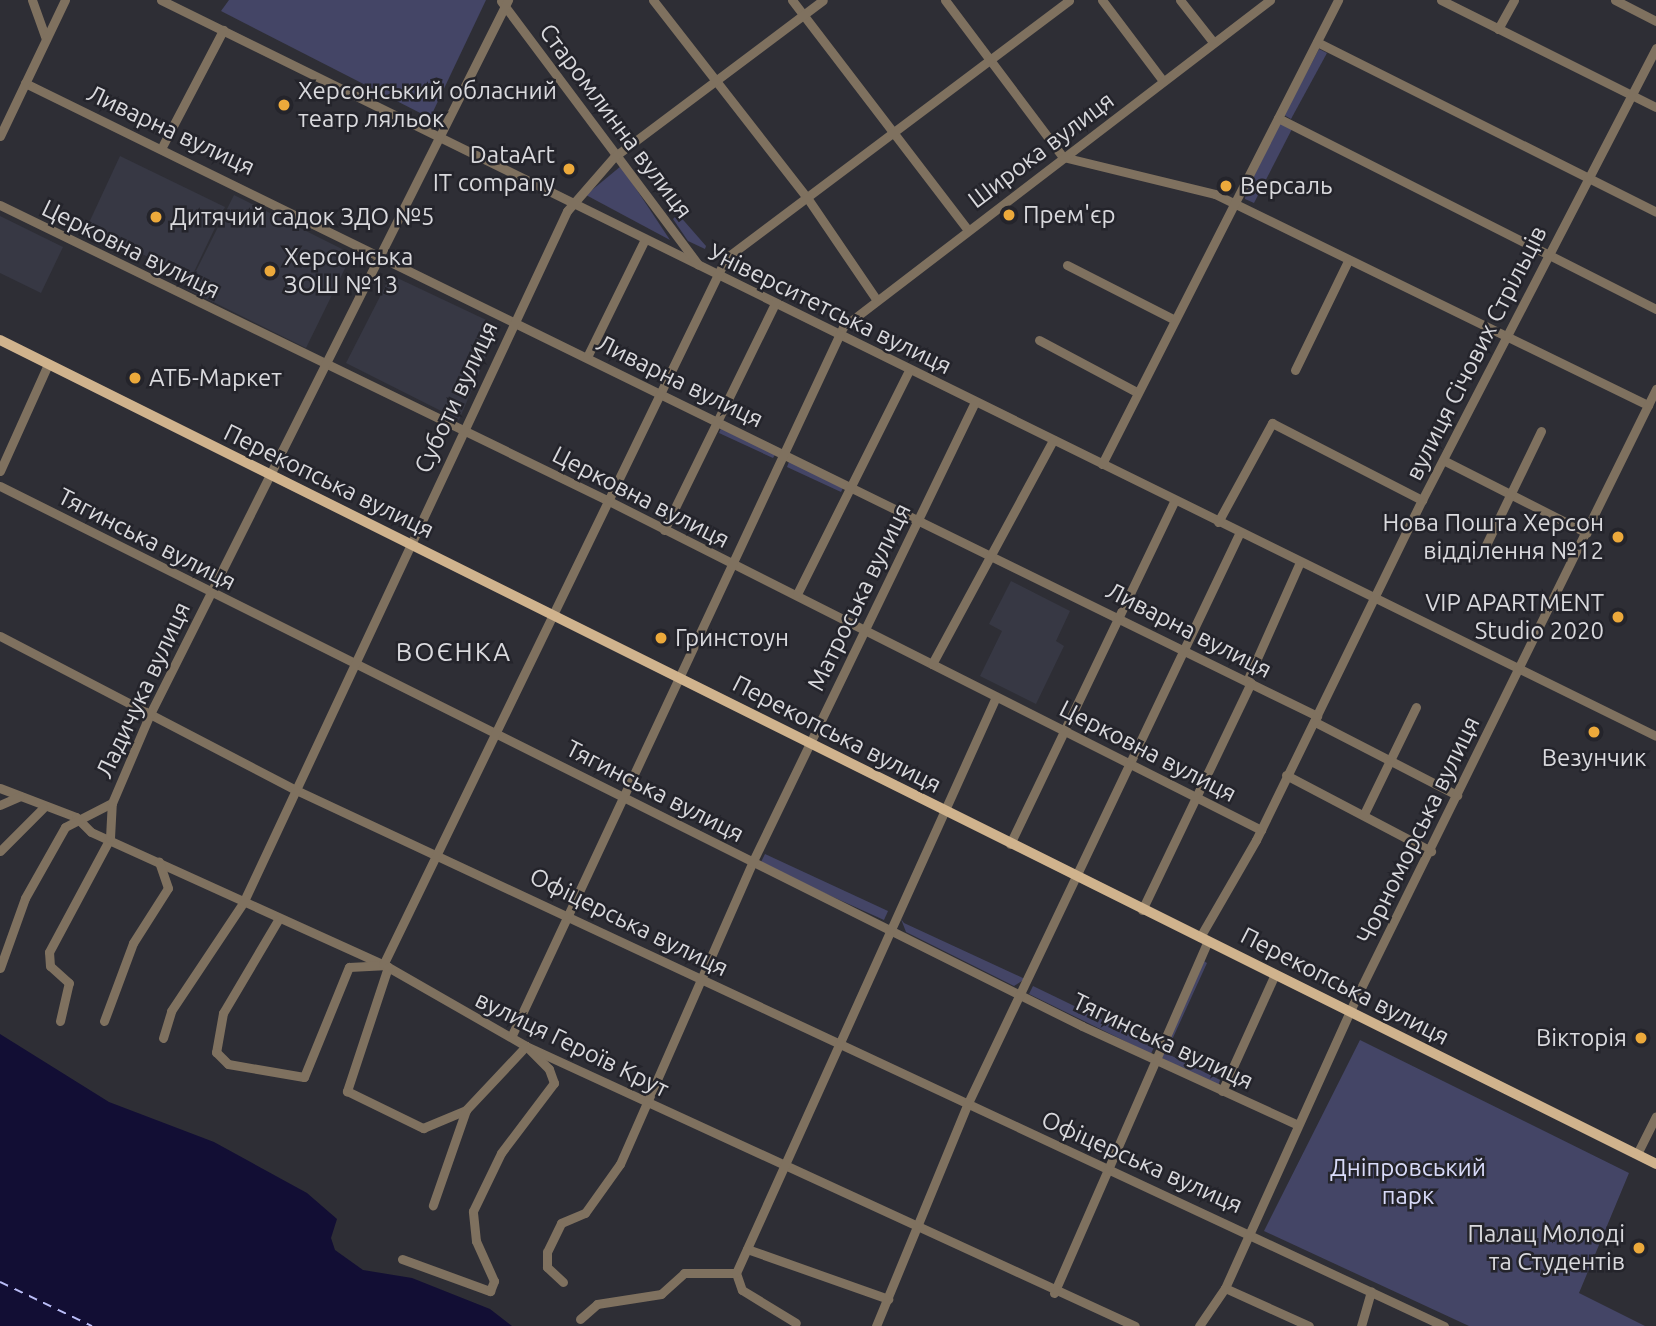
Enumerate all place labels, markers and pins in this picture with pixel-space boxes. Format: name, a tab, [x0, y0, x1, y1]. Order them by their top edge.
place label: Херсонський обласний театр ляльок	[298, 77, 557, 133]
marker: Херсонський обласний театр ляльок	[276, 97, 292, 113]
place label: DataArt IT company	[433, 141, 555, 197]
marker: DataArt IT company	[561, 161, 577, 177]
place label: Версаль	[1240, 172, 1332, 200]
marker: Версаль	[1218, 178, 1234, 194]
place label: Прем'єр	[1023, 201, 1116, 229]
place label: Дитячий садок ЗДО №5	[170, 203, 435, 231]
marker: Прем'єр	[1001, 207, 1017, 223]
marker: Дитячий садок ЗДО №5	[148, 209, 164, 225]
place label: Херсонська ЗОШ №13	[284, 243, 413, 299]
marker: Херсонська ЗОШ №13	[262, 263, 278, 279]
place label: АТБ-Маркет	[149, 364, 282, 392]
marker: АТБ-Маркет	[127, 370, 143, 386]
place label: Нова Пошта Херсон відділення №12	[1383, 509, 1604, 565]
marker: Нова Пошта Херсон відділення №12	[1610, 529, 1626, 545]
place label: VIP APARTMENT Studio 2020	[1425, 589, 1604, 645]
marker: VIP APARTMENT Studio 2020	[1610, 609, 1626, 625]
place label: Гринстоун	[675, 624, 789, 652]
marker: Гринстоун	[653, 630, 669, 646]
marker: Везунчик	[1586, 724, 1602, 740]
place label: Везунчик	[1542, 744, 1646, 772]
place label: Вікторія	[1536, 1024, 1627, 1052]
marker: Вікторія	[1633, 1030, 1649, 1046]
place label: Палац Молоді та Студентів	[1467, 1220, 1625, 1276]
marker: Палац Молоді та Студентів	[1631, 1240, 1647, 1256]

